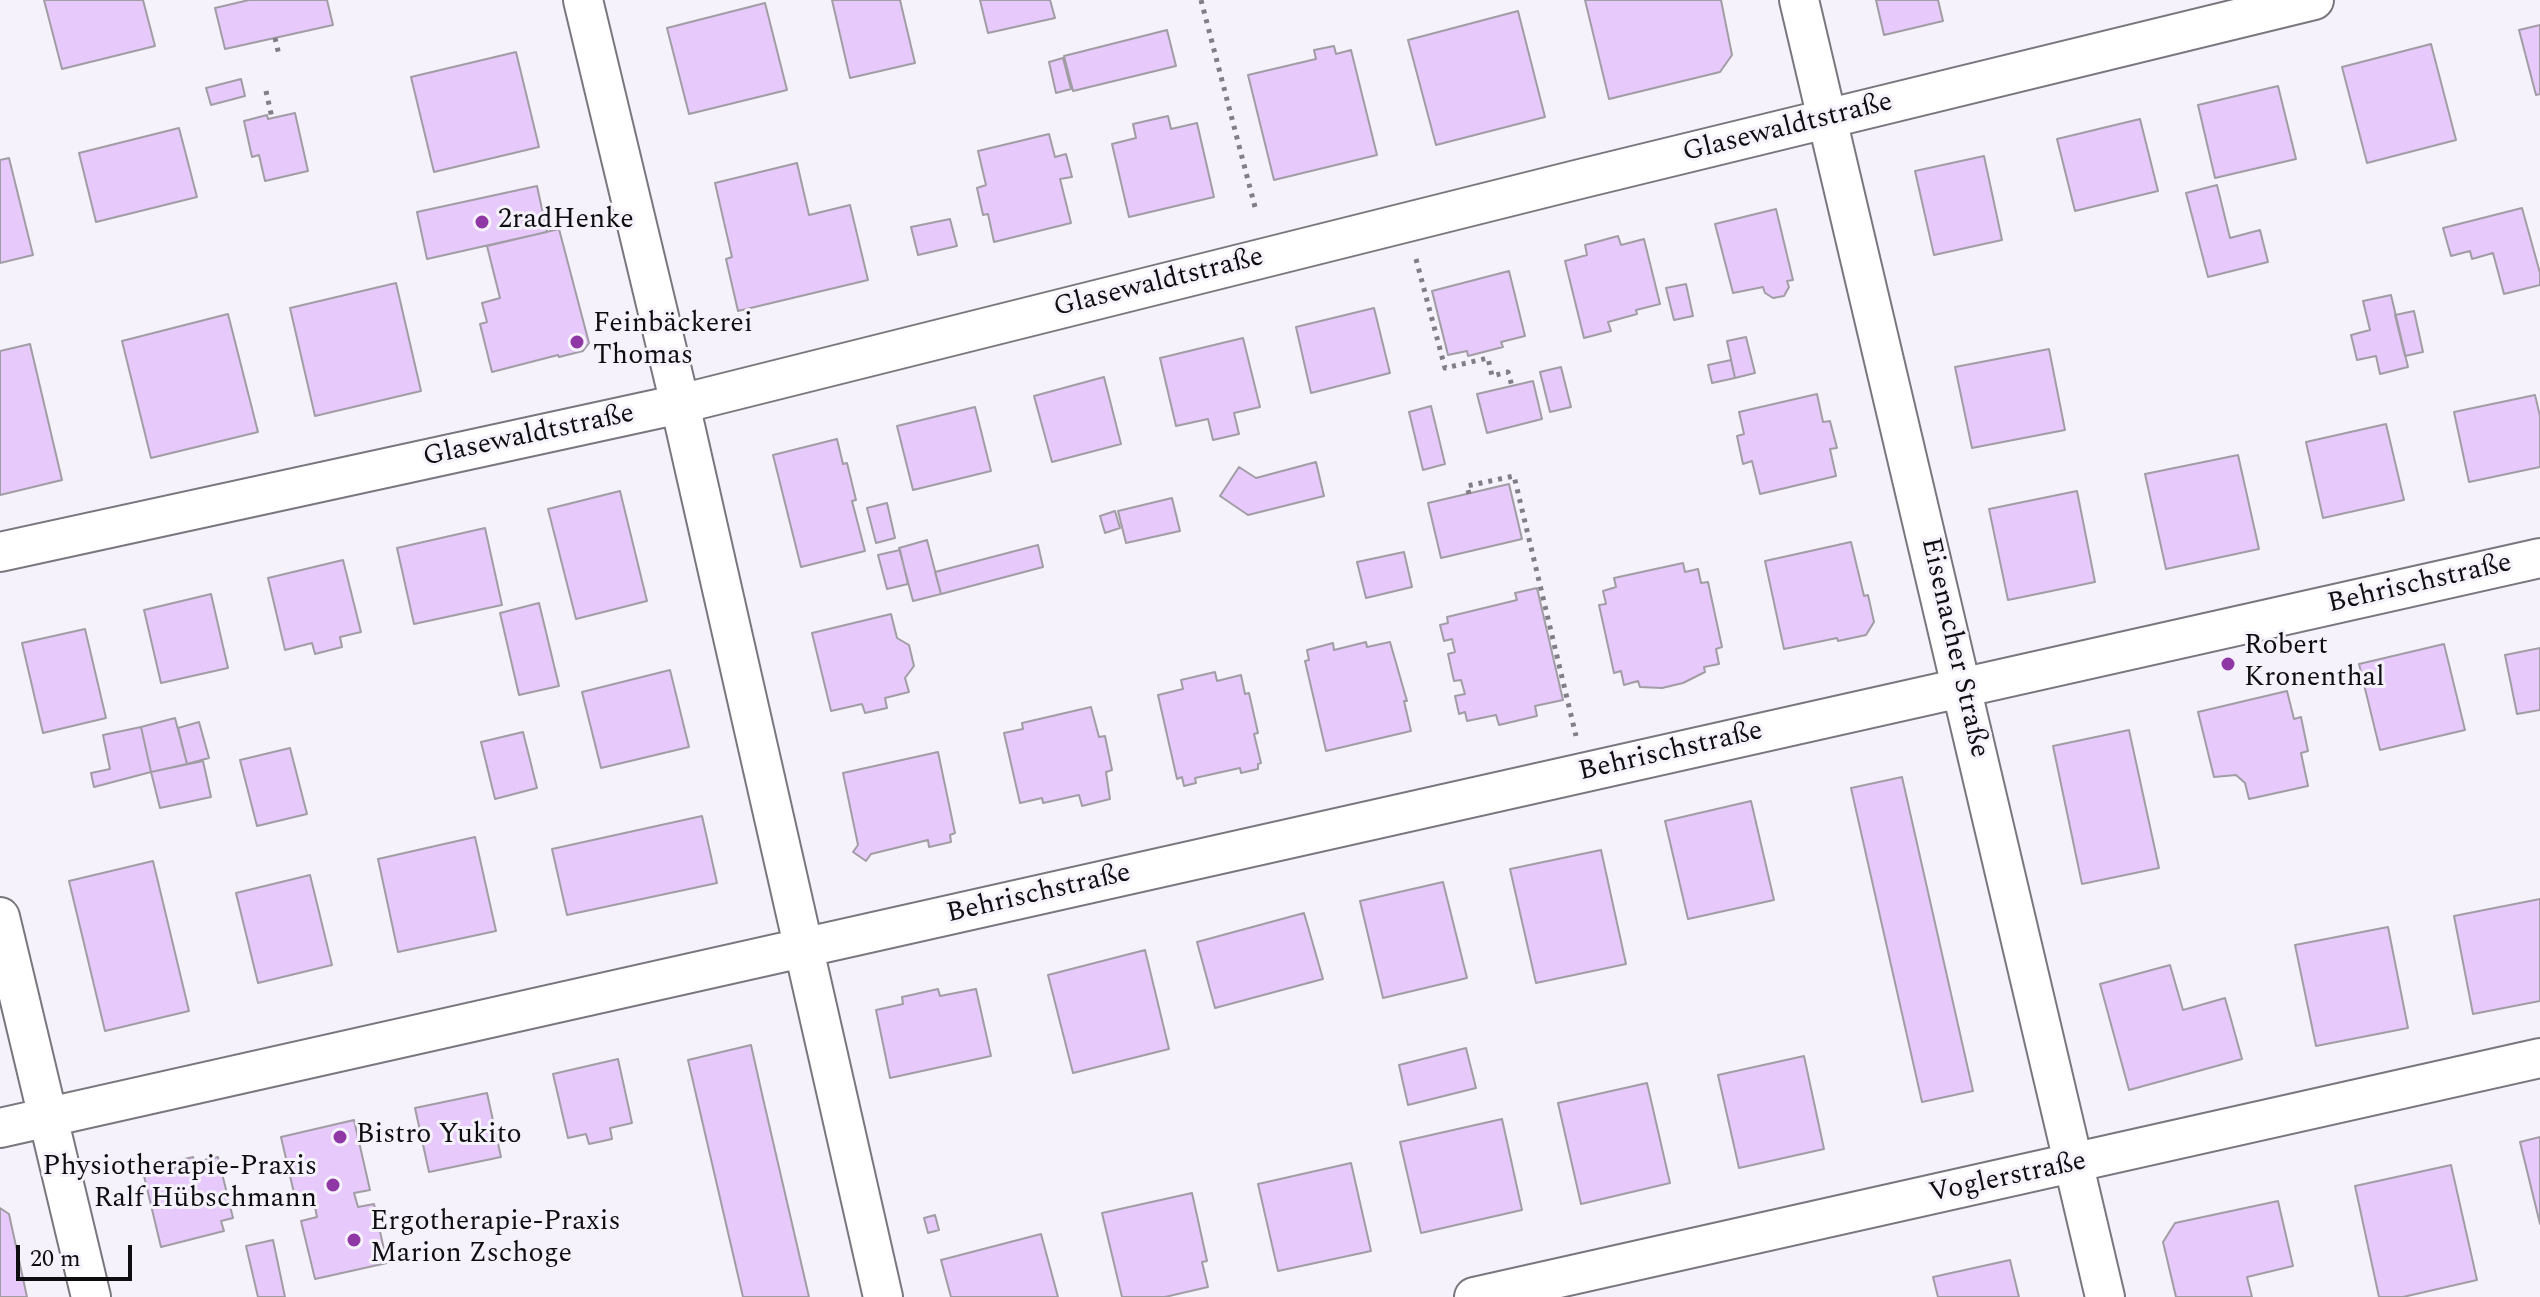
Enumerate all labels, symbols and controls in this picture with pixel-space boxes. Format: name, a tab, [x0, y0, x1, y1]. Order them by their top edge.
street label: Glasewaldtstraße	[1680, 87, 1896, 171]
place label: 2radHenke	[498, 205, 634, 239]
marker: 2radHenke	[473, 213, 491, 231]
street label: Glasewaldtstraße	[1051, 242, 1267, 326]
place label: Feinbäckerei Thomas	[593, 309, 753, 375]
marker: Feinbäckerei Thomas	[568, 333, 586, 351]
street label: Glasewaldtstraße	[420, 398, 638, 476]
street label: Eisenacher Straße	[1911, 535, 1995, 761]
street label: Behrischstraße	[2325, 548, 2515, 622]
place label: Robert Kronenthal	[2244, 631, 2384, 697]
marker: Robert Kronenthal	[2219, 655, 2237, 673]
street label: Behrischstraße	[1576, 716, 1766, 790]
street label: Behrischstraße	[944, 858, 1134, 932]
place label: Bistro Yukito	[356, 1120, 522, 1154]
marker: Bistro Yukito	[331, 1128, 349, 1146]
street label: Voglerstraße	[1926, 1146, 2090, 1212]
place label: Physiotherapie-Praxis Ralf Hübschmann	[43, 1152, 317, 1218]
marker: Physiotherapie-Praxis Ralf Hübschmann	[324, 1176, 342, 1194]
place label: Ergotherapie-Praxis Marion Zschoge	[370, 1207, 621, 1273]
scale bar	[20, 1229, 136, 1279]
marker: Ergotherapie-Praxis Marion Zschoge	[345, 1231, 363, 1249]
text: 20 m	[30, 1241, 81, 1277]

